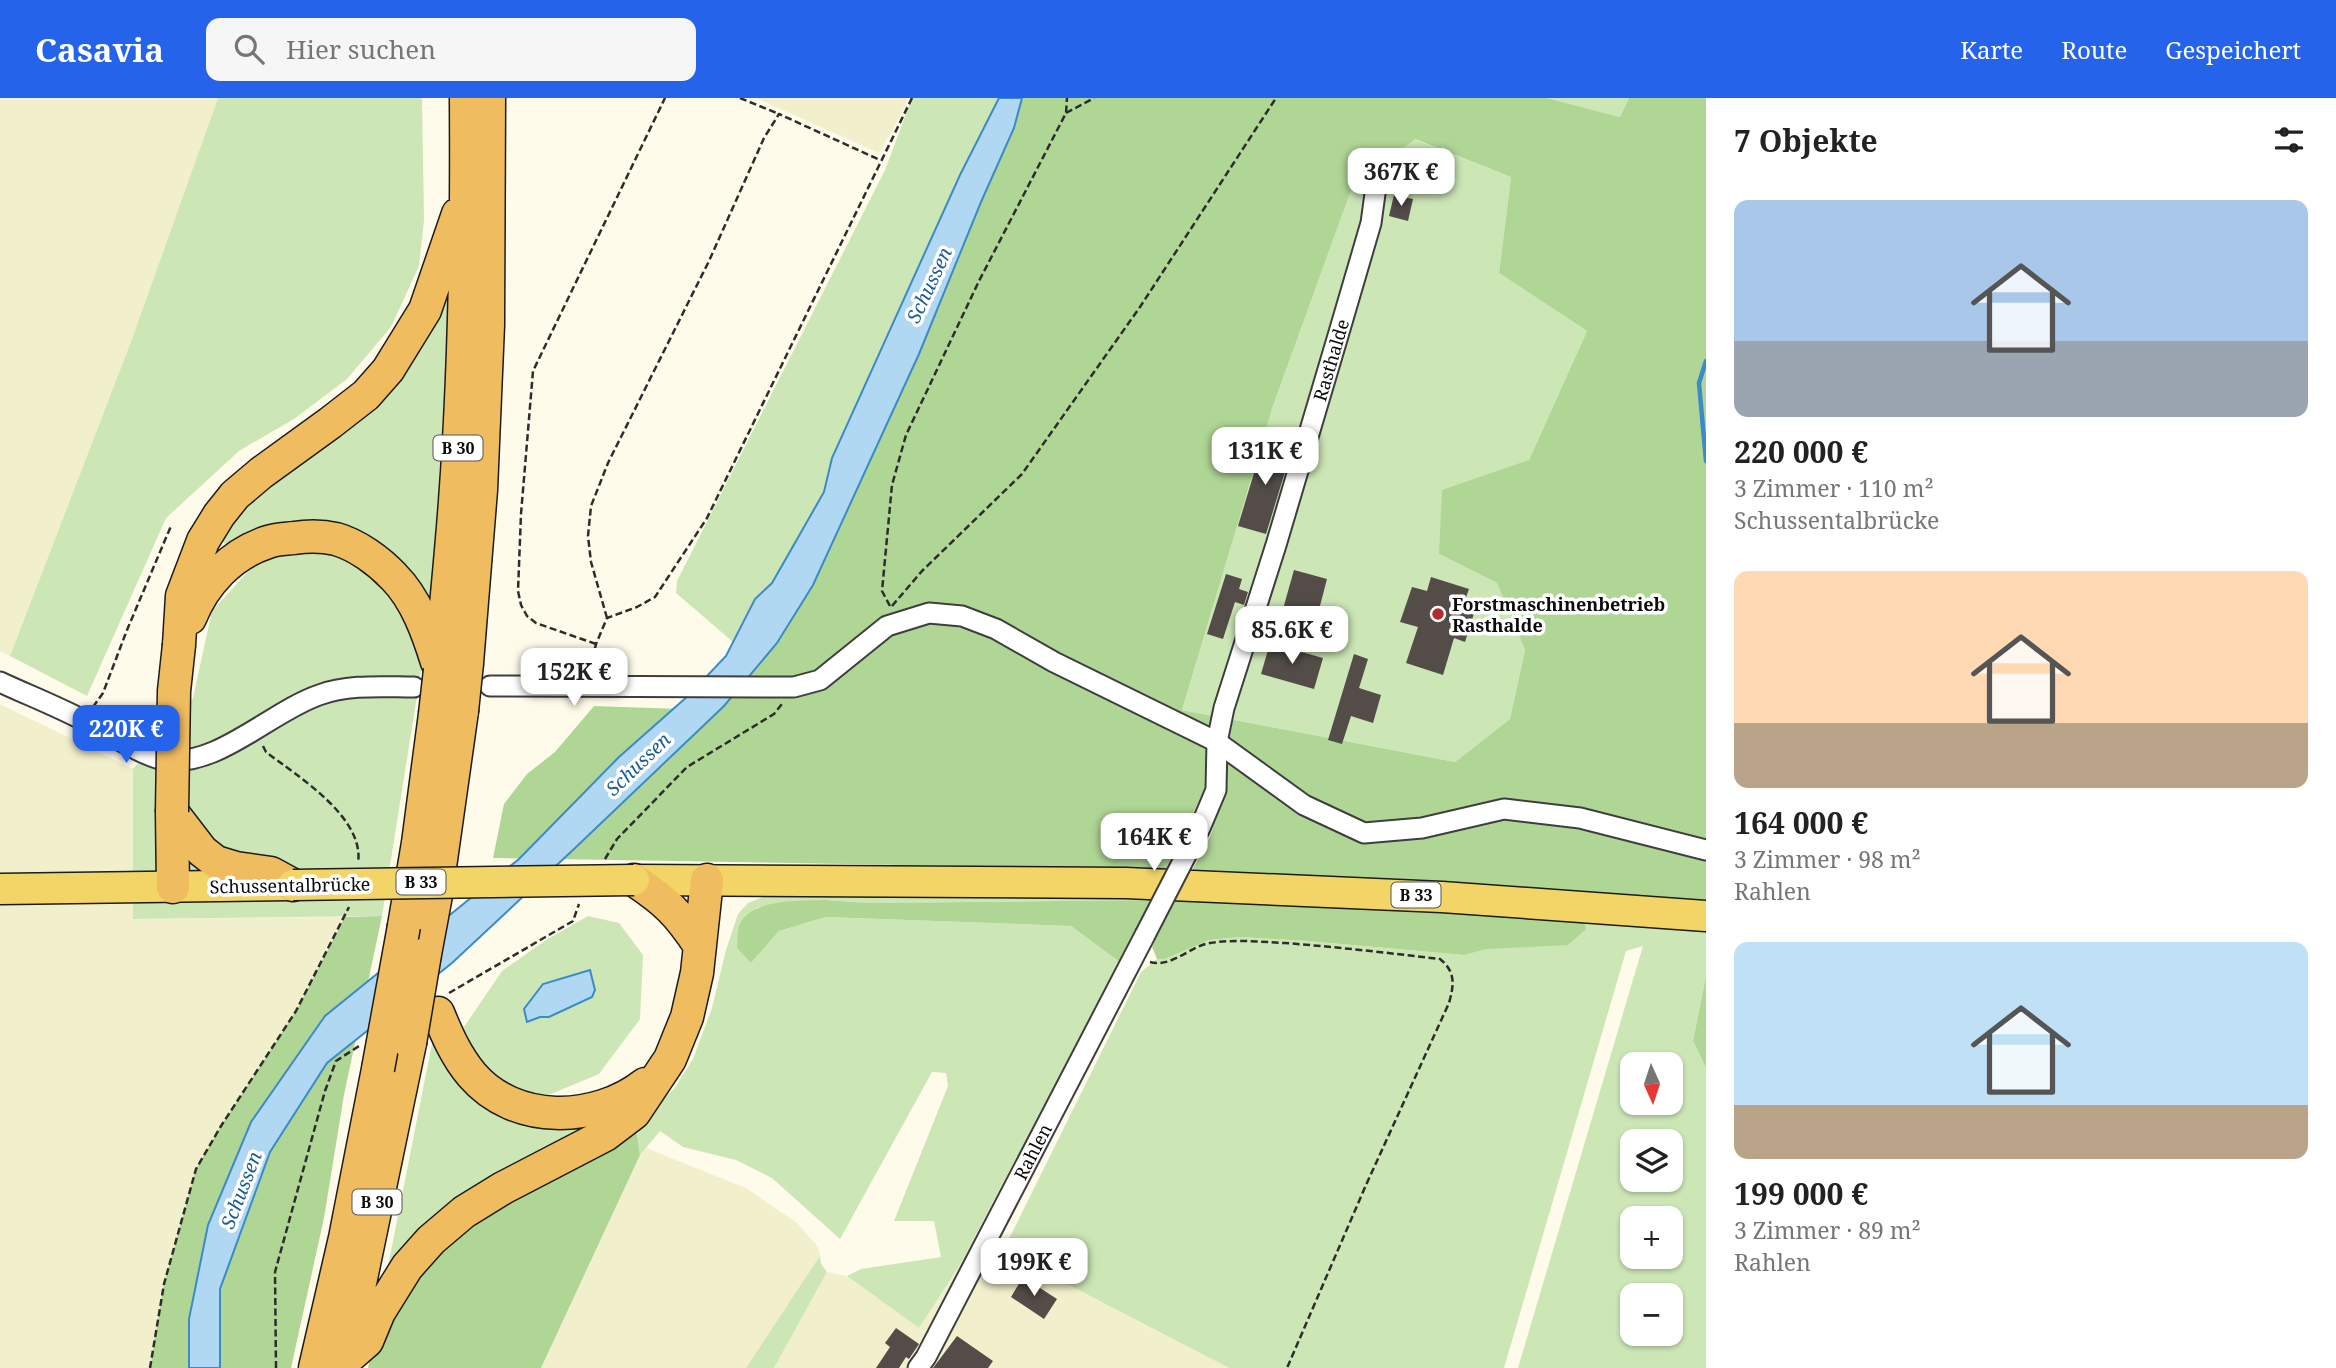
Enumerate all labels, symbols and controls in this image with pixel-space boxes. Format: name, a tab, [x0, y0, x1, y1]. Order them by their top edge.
search box	[206, 18, 696, 81]
text: Casavia	[35, 27, 164, 72]
icon: search	[230, 30, 268, 68]
text: Hier suchen	[286, 31, 436, 67]
text: Karte	[1960, 33, 2023, 66]
text: Route	[2061, 33, 2127, 66]
text: Gespeichert	[2165, 33, 2301, 66]
text: 7 Objekte	[1734, 120, 1878, 161]
icon: filters	[2270, 121, 2308, 159]
pin: 367K €	[1344, 148, 1458, 208]
text: 367K €	[1364, 155, 1438, 187]
water label: Schussen	[900, 242, 958, 327]
icon: home	[1958, 245, 2084, 371]
street label: Rasthalde	[1307, 316, 1354, 404]
pin: 131K €	[1208, 428, 1322, 487]
text: 220 000 €	[1734, 431, 1868, 472]
text: 131K €	[1228, 434, 1302, 466]
road number: B 30	[434, 436, 482, 460]
text: 3 Zimmer · 110 m²	[1734, 472, 1934, 504]
text: Schussentalbrücke	[1734, 504, 1939, 536]
place label: Forstmaschinenbetrieb Rasthalde	[1452, 592, 1665, 637]
pin: 85.6K €	[1227, 606, 1357, 666]
marker: Forstmaschinenbetrieb Rasthalde	[1430, 606, 1446, 622]
text: 85.6K €	[1251, 613, 1333, 645]
icon: home	[1958, 616, 2084, 742]
pin: 152K €	[517, 648, 631, 708]
text: 152K €	[537, 655, 611, 687]
pin: 220K €	[69, 706, 183, 765]
text: 220K €	[89, 712, 163, 744]
water label: Schussen	[600, 726, 677, 801]
text: 164 000 €	[1734, 802, 1868, 843]
pin: 164K €	[1097, 814, 1211, 873]
text: 164K €	[1117, 820, 1191, 852]
text: 3 Zimmer · 98 m²	[1734, 843, 1921, 875]
road number: B 33	[396, 870, 446, 894]
street label: Schussentalbrücke	[209, 872, 371, 898]
text: Rahlen	[1734, 875, 1811, 907]
road number: B 33	[1392, 882, 1440, 908]
icon: home	[1958, 987, 2084, 1113]
north arrow	[1620, 1052, 1684, 1115]
map controls	[1620, 1052, 1683, 1346]
street label: Rahlen	[1008, 1119, 1057, 1184]
button: layers	[1620, 1129, 1683, 1192]
water label: Schussen	[214, 1147, 268, 1232]
text: 199 000 €	[1734, 1173, 1868, 1214]
road number: B 30	[352, 1190, 402, 1214]
button: +	[1620, 1206, 1683, 1269]
text: 3 Zimmer · 89 m²	[1734, 1214, 1921, 1246]
pin: 199K €	[977, 1238, 1091, 1298]
text: 199K €	[997, 1245, 1071, 1277]
text: Rahlen	[1734, 1246, 1811, 1278]
button: −	[1620, 1283, 1683, 1346]

